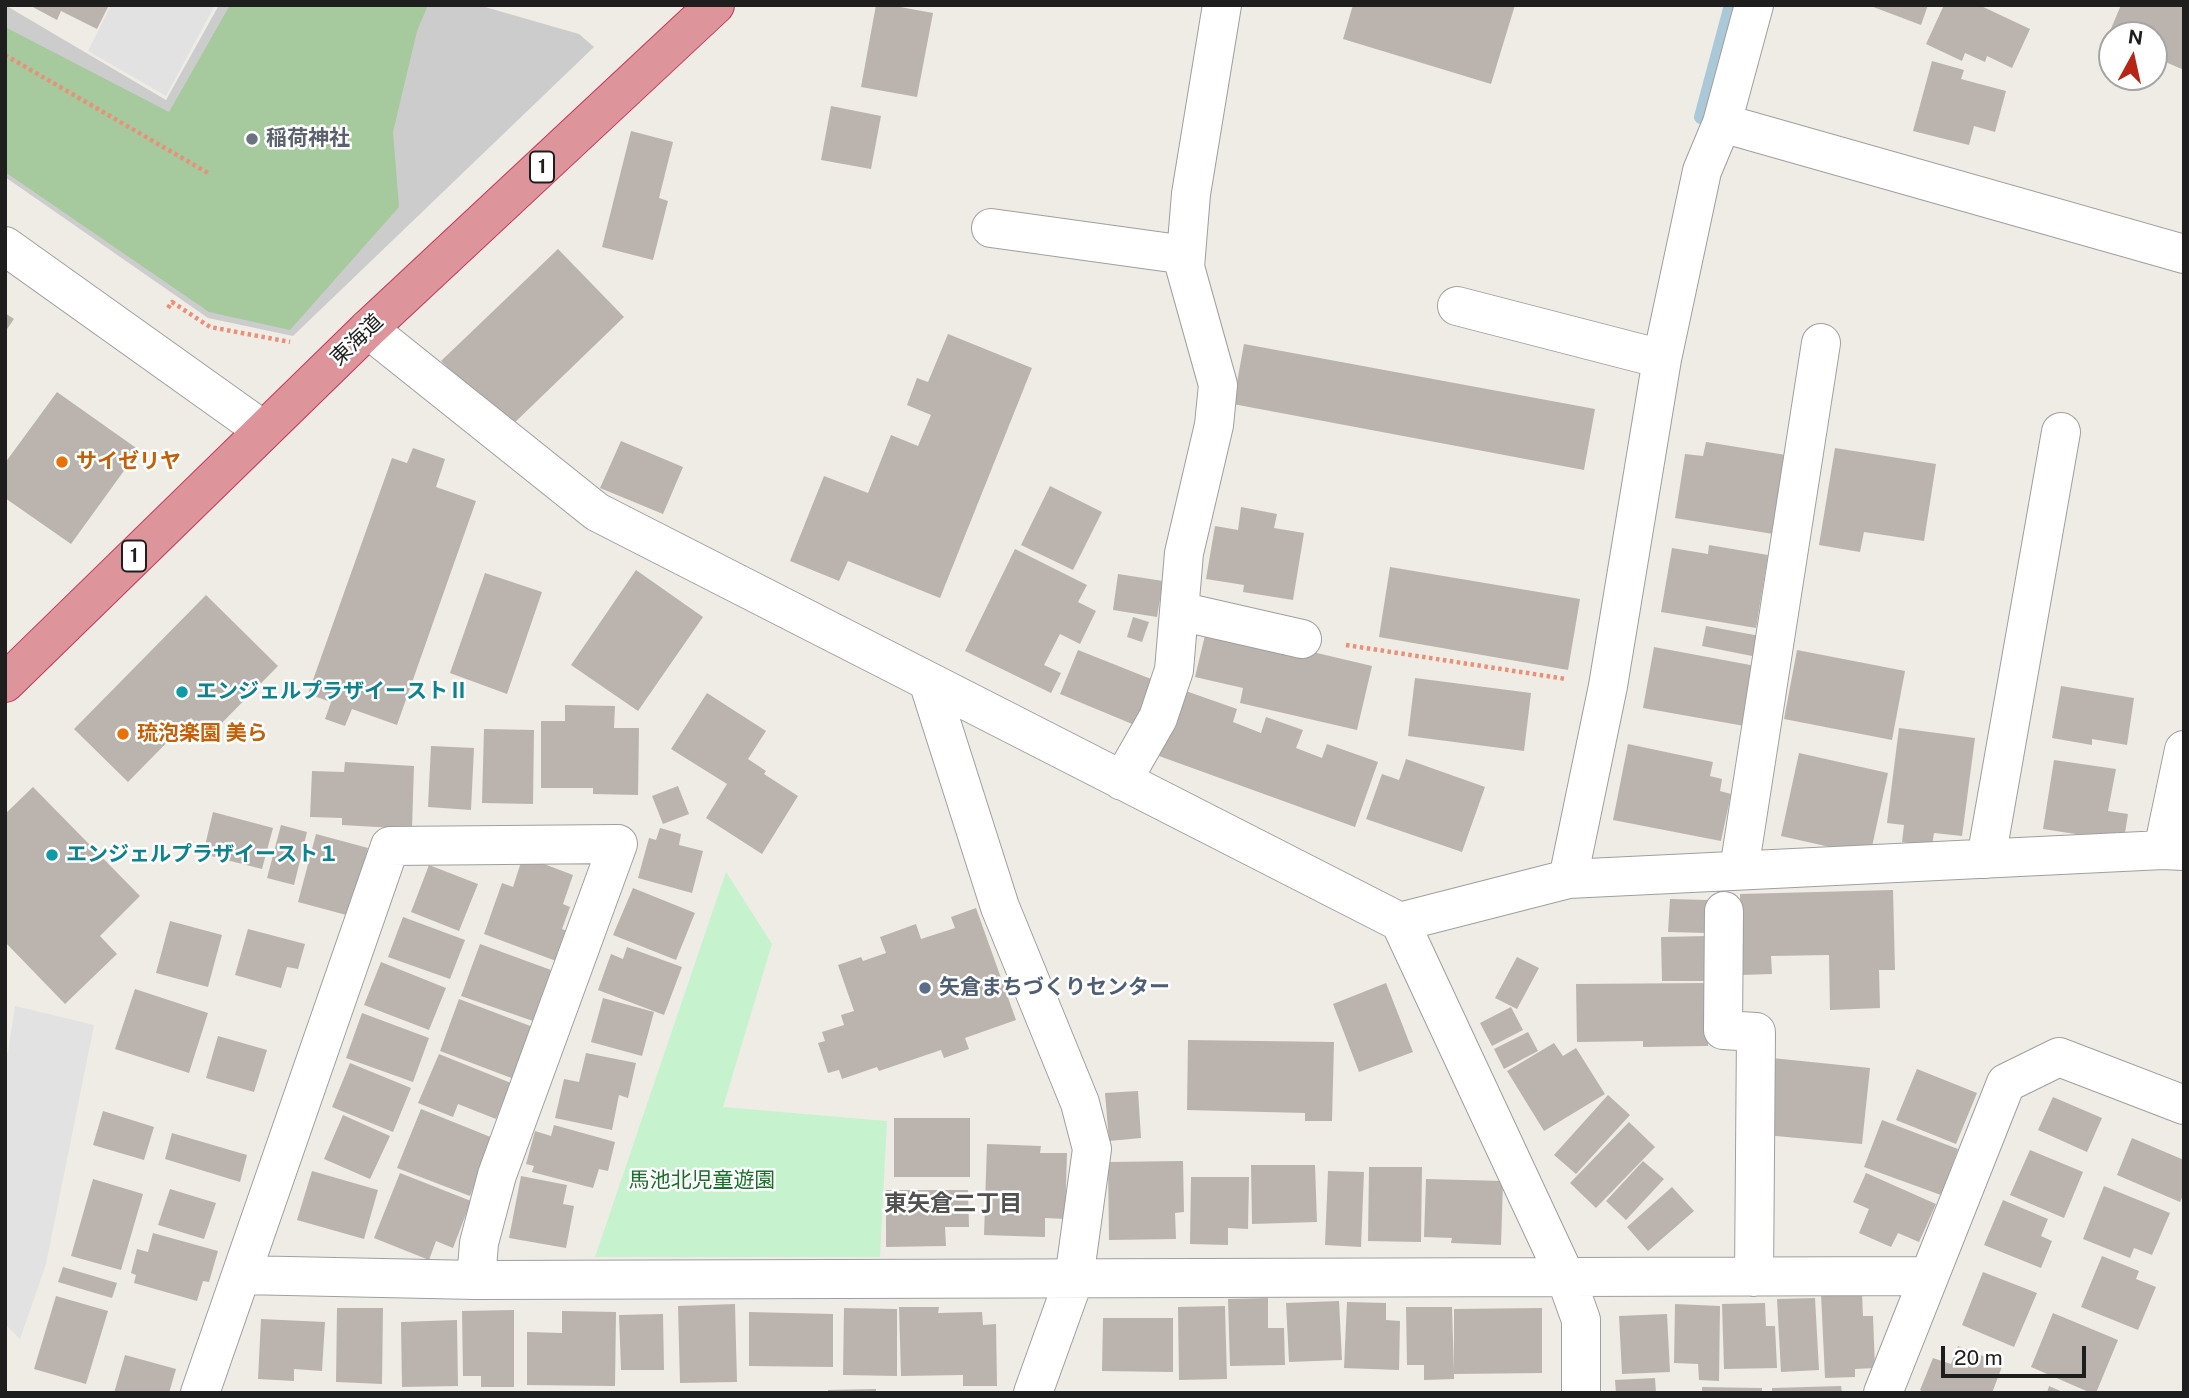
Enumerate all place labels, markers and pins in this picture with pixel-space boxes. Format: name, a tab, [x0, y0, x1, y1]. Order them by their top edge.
place label: 稲荷神社	[266, 126, 350, 152]
marker: 稲荷神社	[244, 131, 260, 147]
place label: サイゼリヤ	[76, 449, 181, 475]
marker: サイゼリヤ	[54, 454, 70, 470]
place label: エンジェルプラザイーストⅡ	[196, 679, 469, 705]
marker: エンジェルプラザイーストⅡ	[174, 684, 190, 700]
place label: 琉泡楽園 美ら	[137, 721, 268, 747]
marker: 琉泡楽園 美ら	[115, 726, 131, 742]
place label: エンジェルプラザイースト１	[66, 842, 339, 868]
marker: エンジェルプラザイースト１	[44, 847, 60, 863]
place label: 矢倉まちづくりセンター	[939, 975, 1170, 1001]
marker: 矢倉まちづくりセンター	[917, 980, 933, 996]

